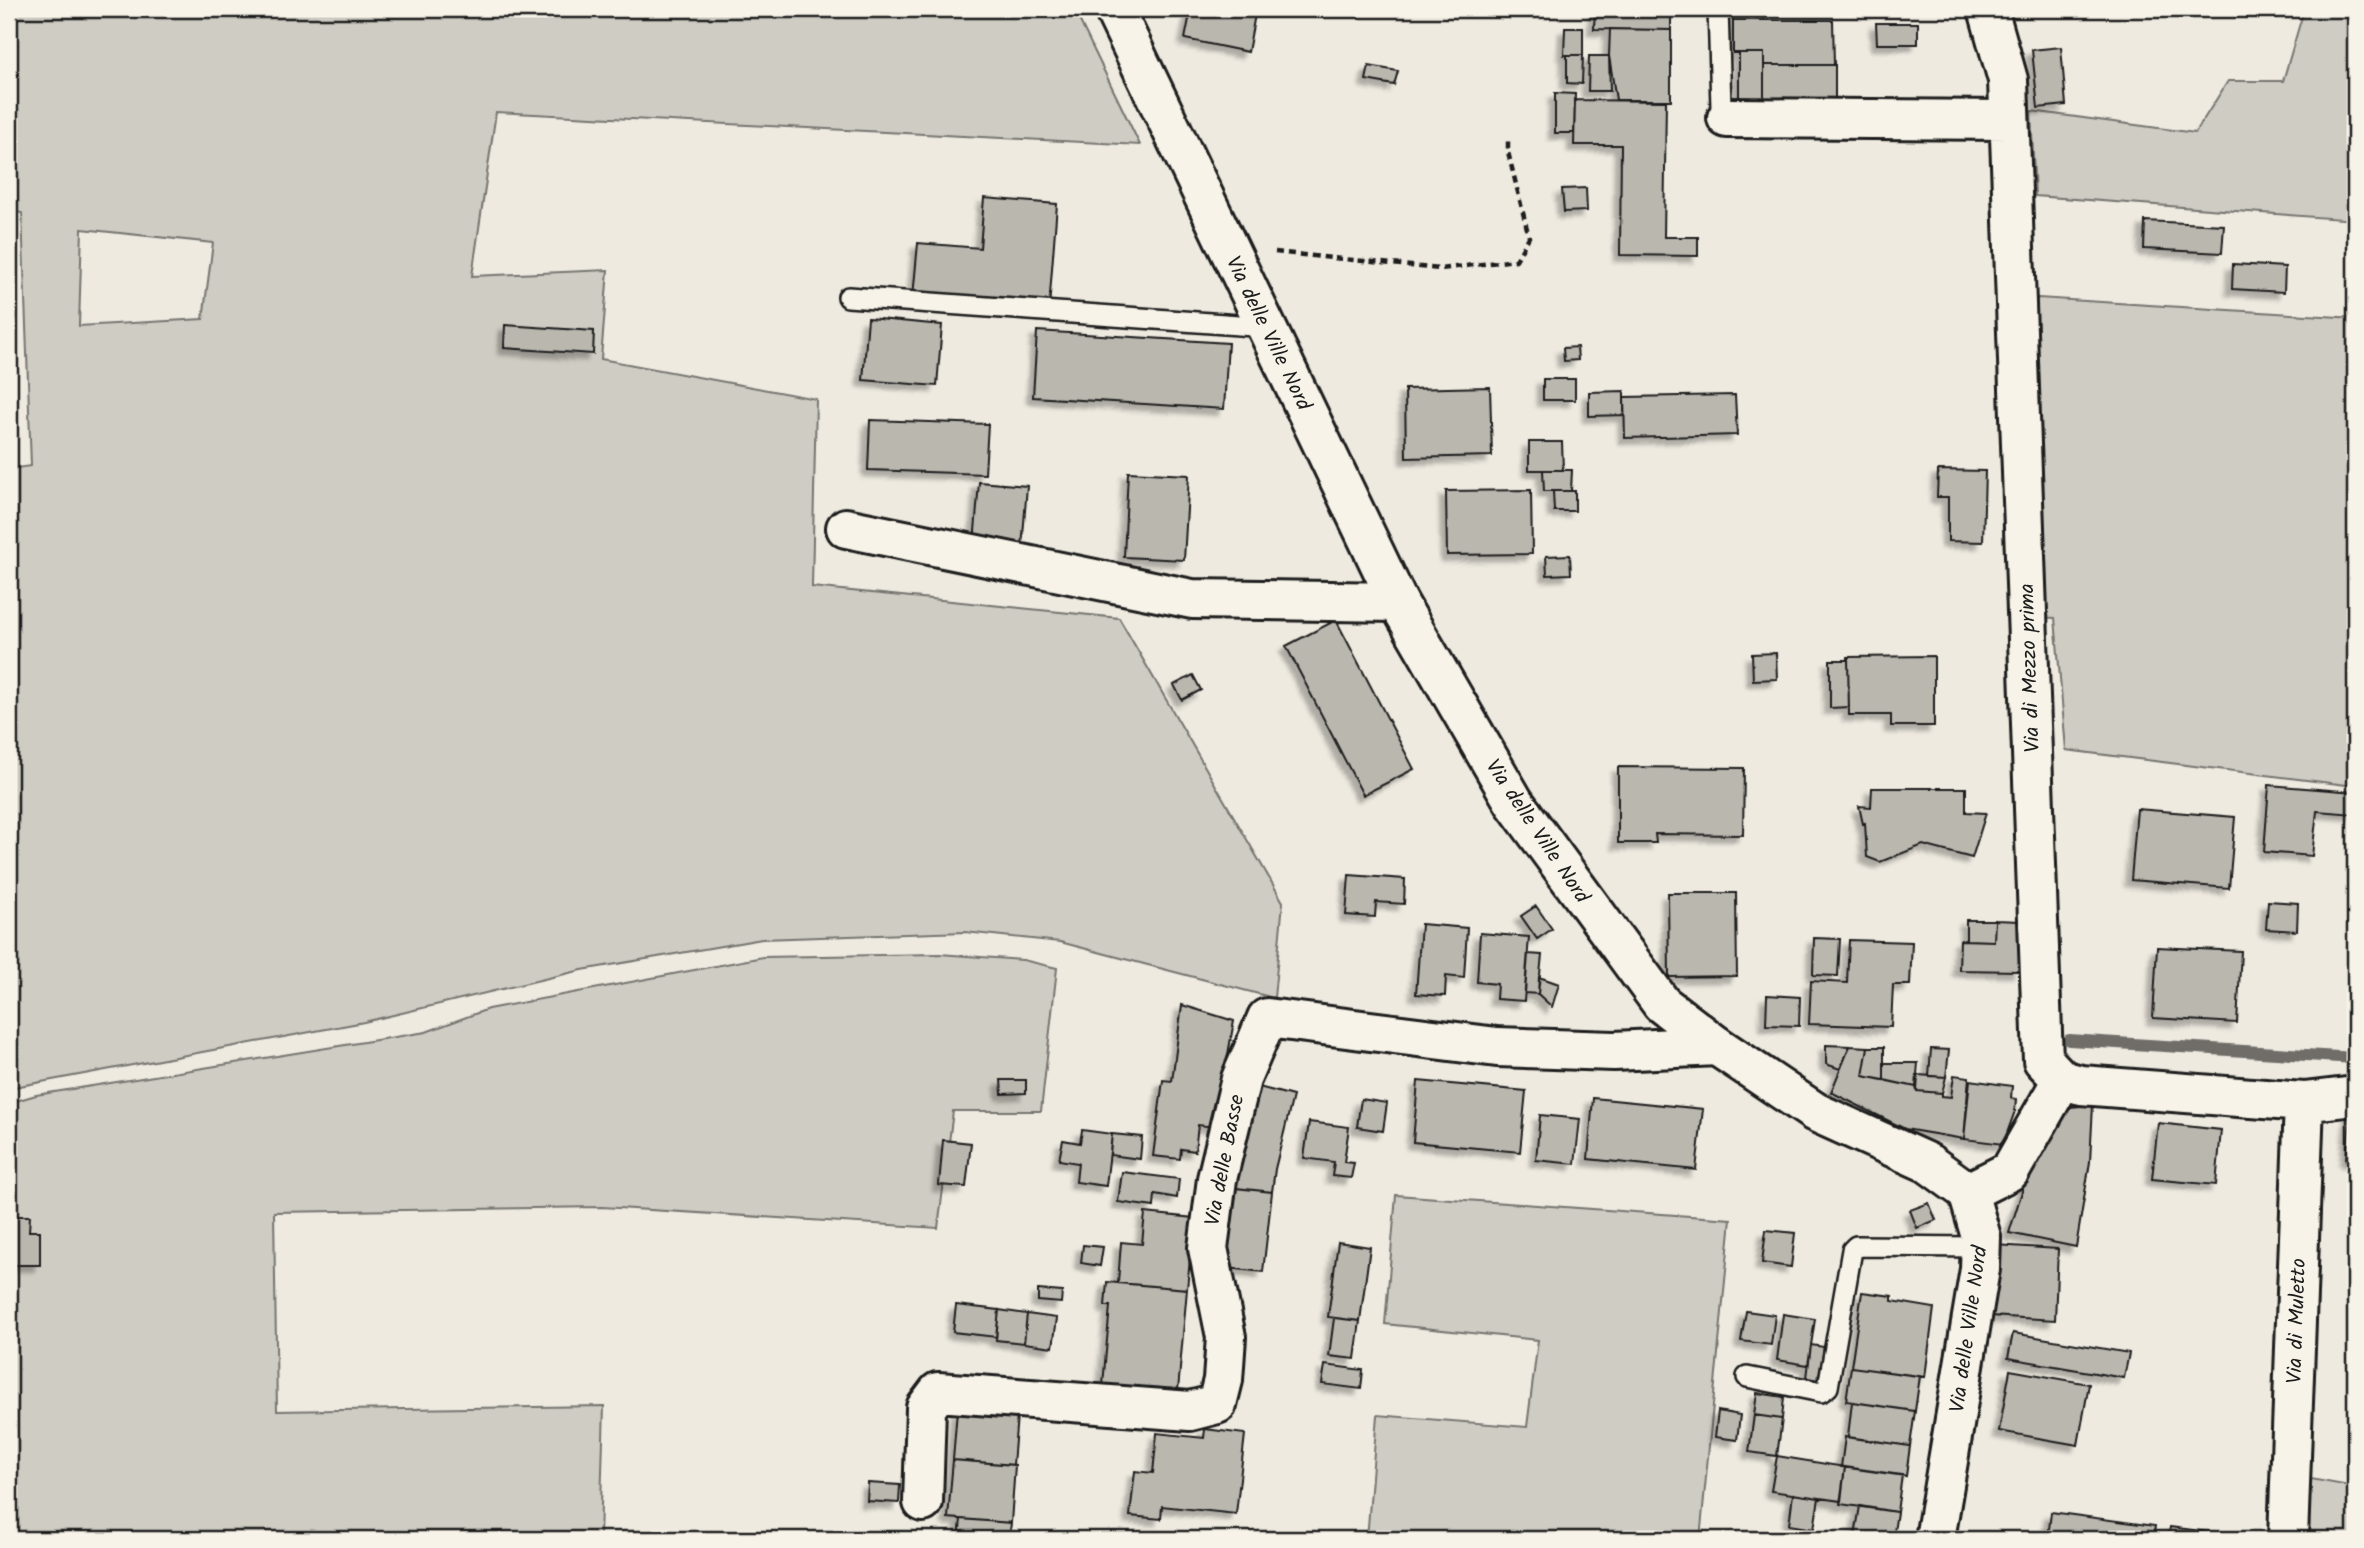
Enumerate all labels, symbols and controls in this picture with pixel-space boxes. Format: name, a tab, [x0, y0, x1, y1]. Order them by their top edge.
street label: Via delle Ville Nord	[1216, 251, 1320, 417]
street label: Via di Mezzo prima	[2011, 583, 2050, 753]
street label: Via delle Ville Nord	[1476, 753, 1598, 911]
street label: Via delle Basse	[1197, 1091, 1254, 1229]
street label: Via delle Ville Nord	[1941, 1243, 1998, 1415]
street label: Via di Muletto	[2279, 1258, 2316, 1384]

